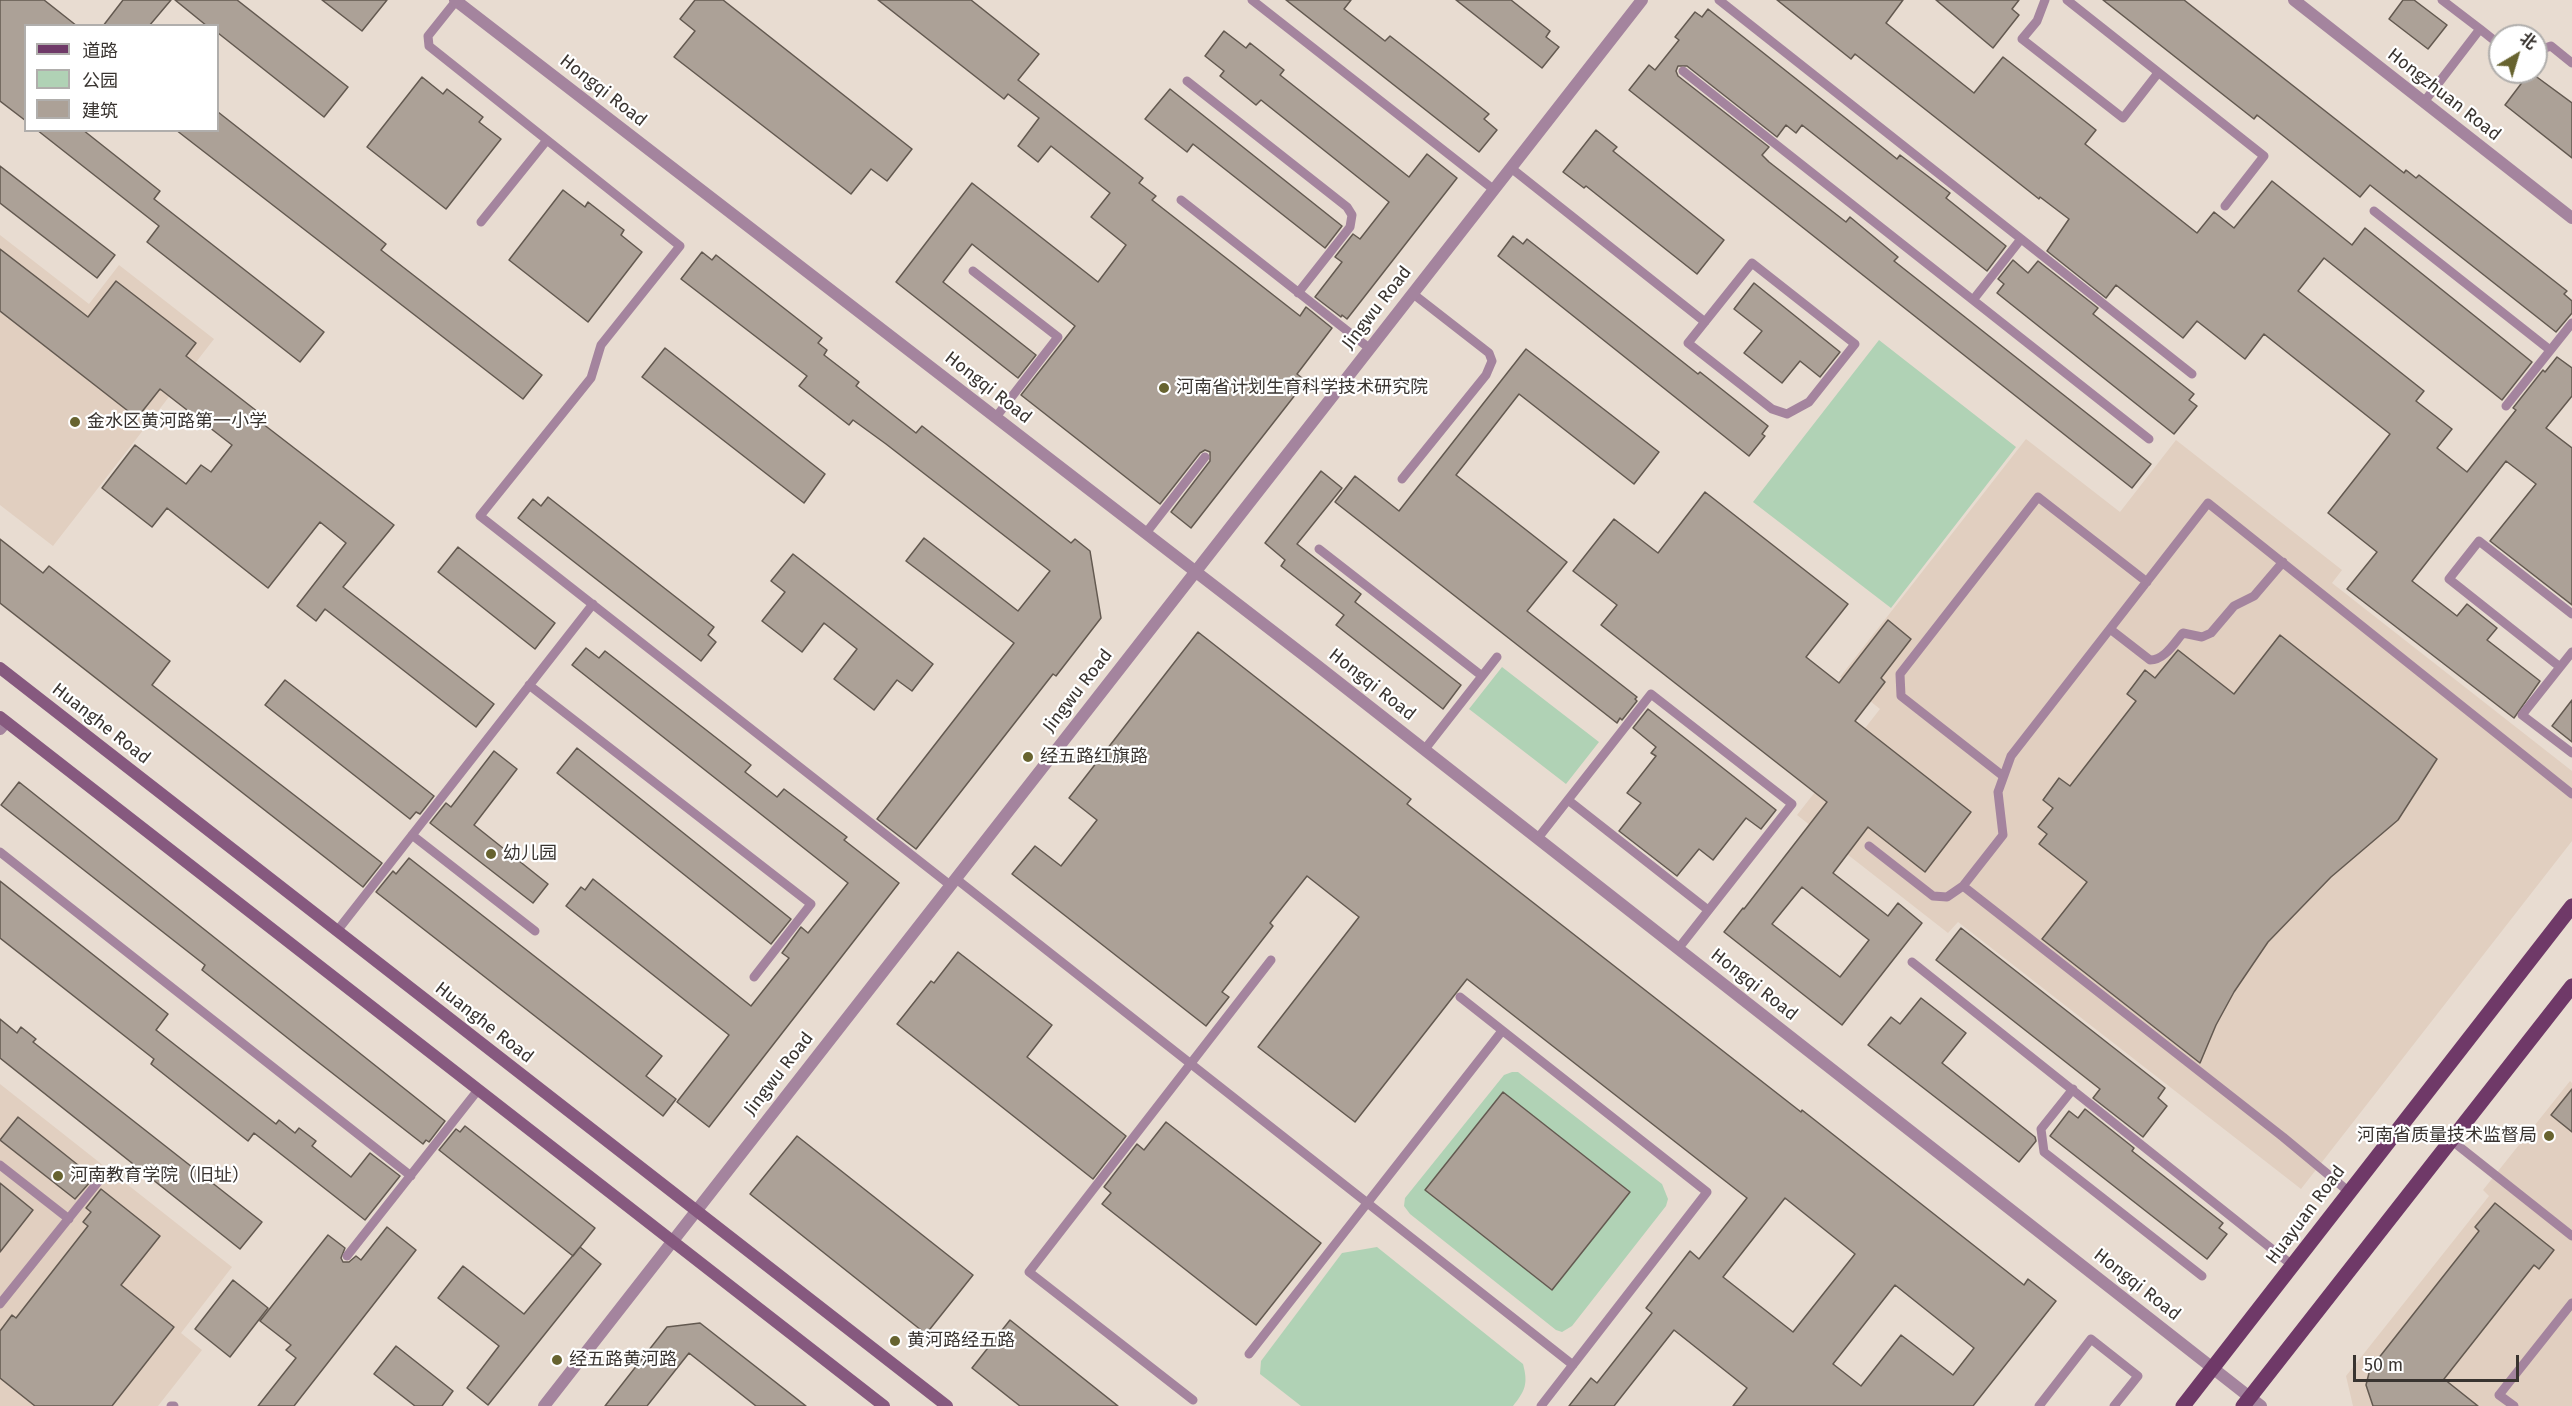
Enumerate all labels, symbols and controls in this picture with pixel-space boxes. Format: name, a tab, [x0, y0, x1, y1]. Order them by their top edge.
legend	[24, 24, 219, 132]
north arrow	[2488, 24, 2548, 84]
text: 北	[2516, 29, 2540, 53]
text: 道路	[82, 40, 118, 62]
street label: Hongzhuan Road	[2383, 44, 2505, 146]
street label: Hongqi Road	[555, 50, 651, 132]
text: 公园	[82, 70, 118, 92]
text: 建筑	[82, 100, 118, 122]
street label: Jingwu Road	[1338, 262, 1416, 354]
street label: Hongqi Road	[940, 347, 1036, 429]
place label: 河南省计划生育科学技术研究院	[1176, 377, 1428, 399]
marker: 河南省计划生育科学技术研究院	[1157, 381, 1171, 395]
place label: 金水区黄河路第一小学	[87, 411, 267, 433]
marker: 金水区黄河路第一小学	[68, 415, 82, 429]
street label: Hongqi Road	[1324, 644, 1420, 726]
street label: Jingwu Road	[1039, 645, 1117, 737]
street label: Huanghe Road	[47, 679, 155, 769]
place label: 经五路红旗路	[1040, 746, 1148, 768]
marker: 经五路红旗路	[1021, 750, 1035, 764]
place label: 幼儿园	[503, 843, 557, 865]
marker: 幼儿园	[484, 847, 498, 861]
street label: Hongqi Road	[1706, 944, 1802, 1026]
street label: Huanghe Road	[430, 978, 538, 1068]
street label: Jingwu Road	[740, 1028, 818, 1120]
place label: 河南省质量技术监督局	[2357, 1125, 2537, 1147]
marker: 河南省质量技术监督局	[2542, 1129, 2556, 1143]
street label: Huayuan Road	[2262, 1161, 2350, 1269]
place label: 河南教育学院（旧址）	[70, 1165, 250, 1187]
marker: 河南教育学院（旧址）	[51, 1169, 65, 1183]
street label: Hongqi Road	[2089, 1244, 2185, 1326]
place label: 黄河路经五路	[907, 1330, 1015, 1352]
marker: 黄河路经五路	[888, 1334, 902, 1348]
scale bar	[2356, 1343, 2522, 1381]
place label: 经五路黄河路	[569, 1349, 677, 1371]
marker: 经五路黄河路	[550, 1353, 564, 1367]
text: 50 m	[2364, 1354, 2403, 1376]

